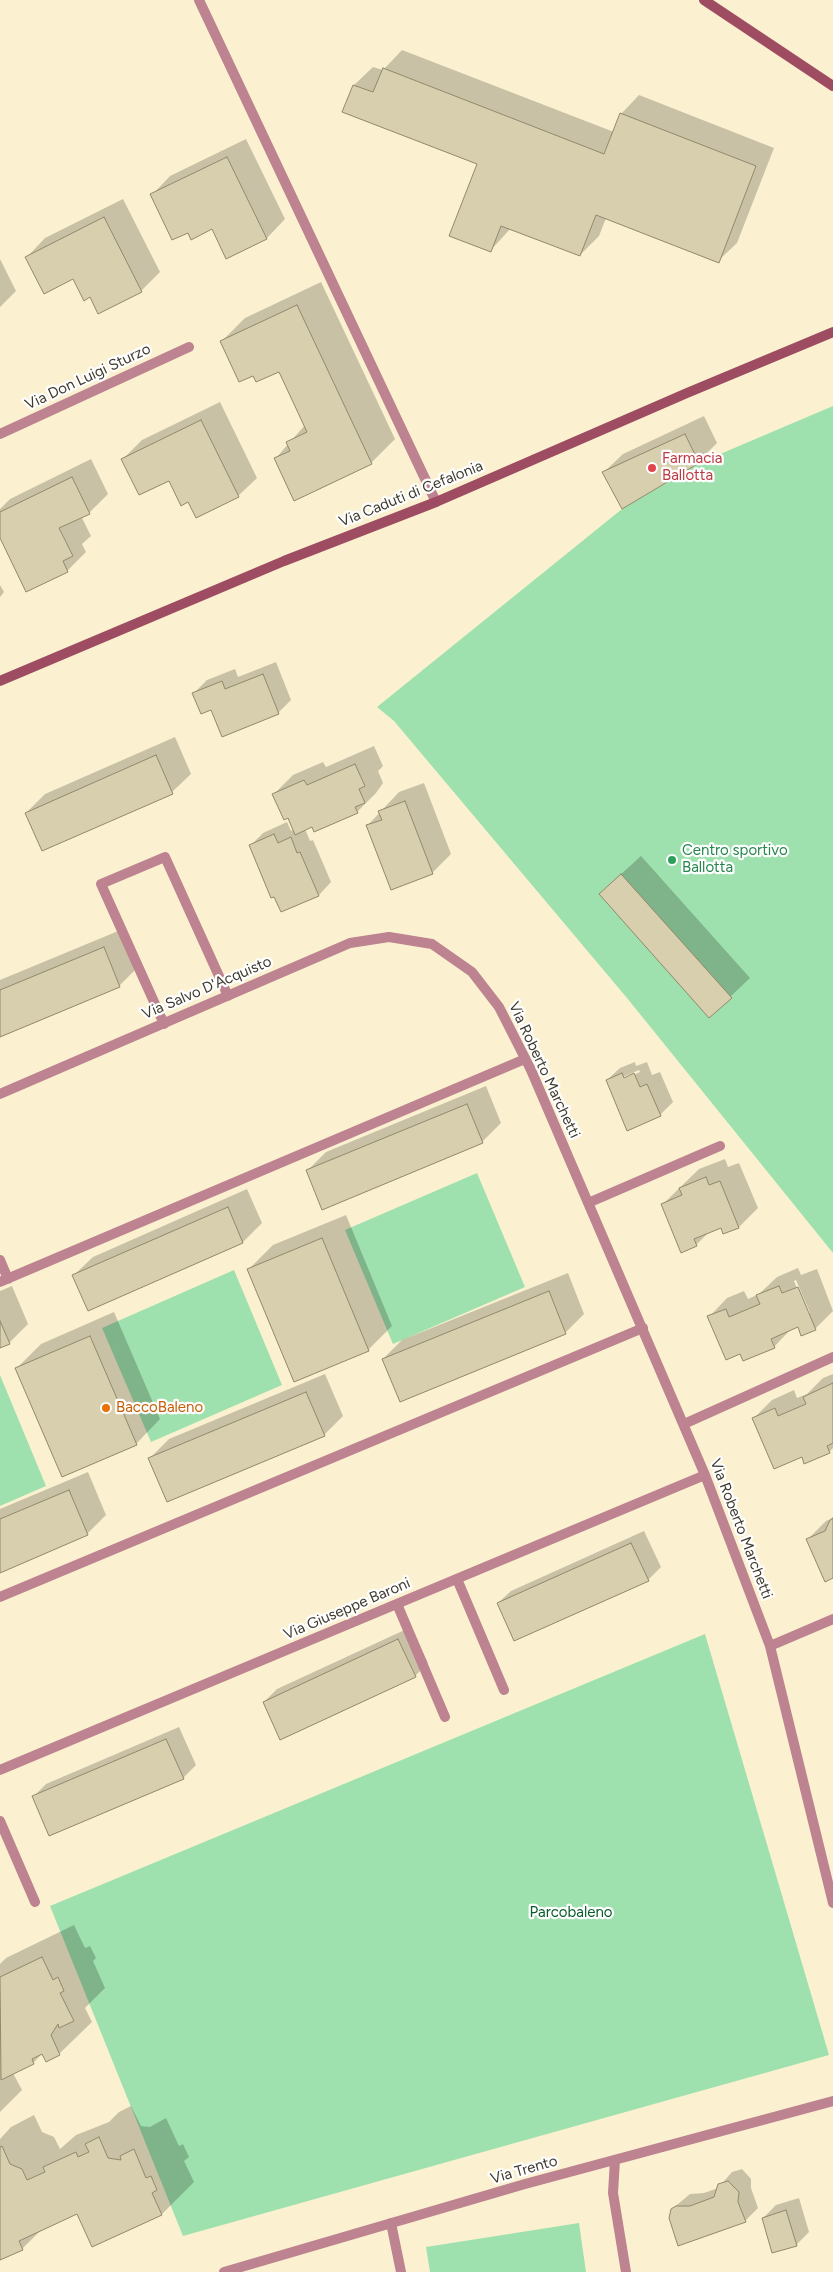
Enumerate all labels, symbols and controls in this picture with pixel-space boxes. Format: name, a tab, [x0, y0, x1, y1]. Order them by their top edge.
street label: Via Don Luigi Sturzo	[22, 340, 154, 414]
place label: Farmacia Ballotta	[662, 450, 722, 485]
street label: Via Caduti di Cefalonia	[337, 457, 485, 531]
marker: Farmacia Ballotta	[646, 462, 658, 474]
place label: Centro sportivo Ballotta	[682, 842, 788, 877]
marker: Centro sportivo Ballotta	[666, 854, 678, 866]
street label: Via Salvo D'Acquisto	[140, 953, 274, 1023]
street label: Via Roberto Marchetti	[505, 999, 583, 1141]
place label: BaccoBaleno	[116, 1399, 203, 1417]
marker: BaccoBaleno	[100, 1402, 112, 1414]
street label: Via Roberto Marchetti	[706, 1457, 776, 1601]
street label: Via Giuseppe Baroni	[281, 1574, 413, 1644]
park label: Parcobaleno	[529, 1904, 613, 1922]
street label: Via Trento	[488, 2152, 560, 2188]

